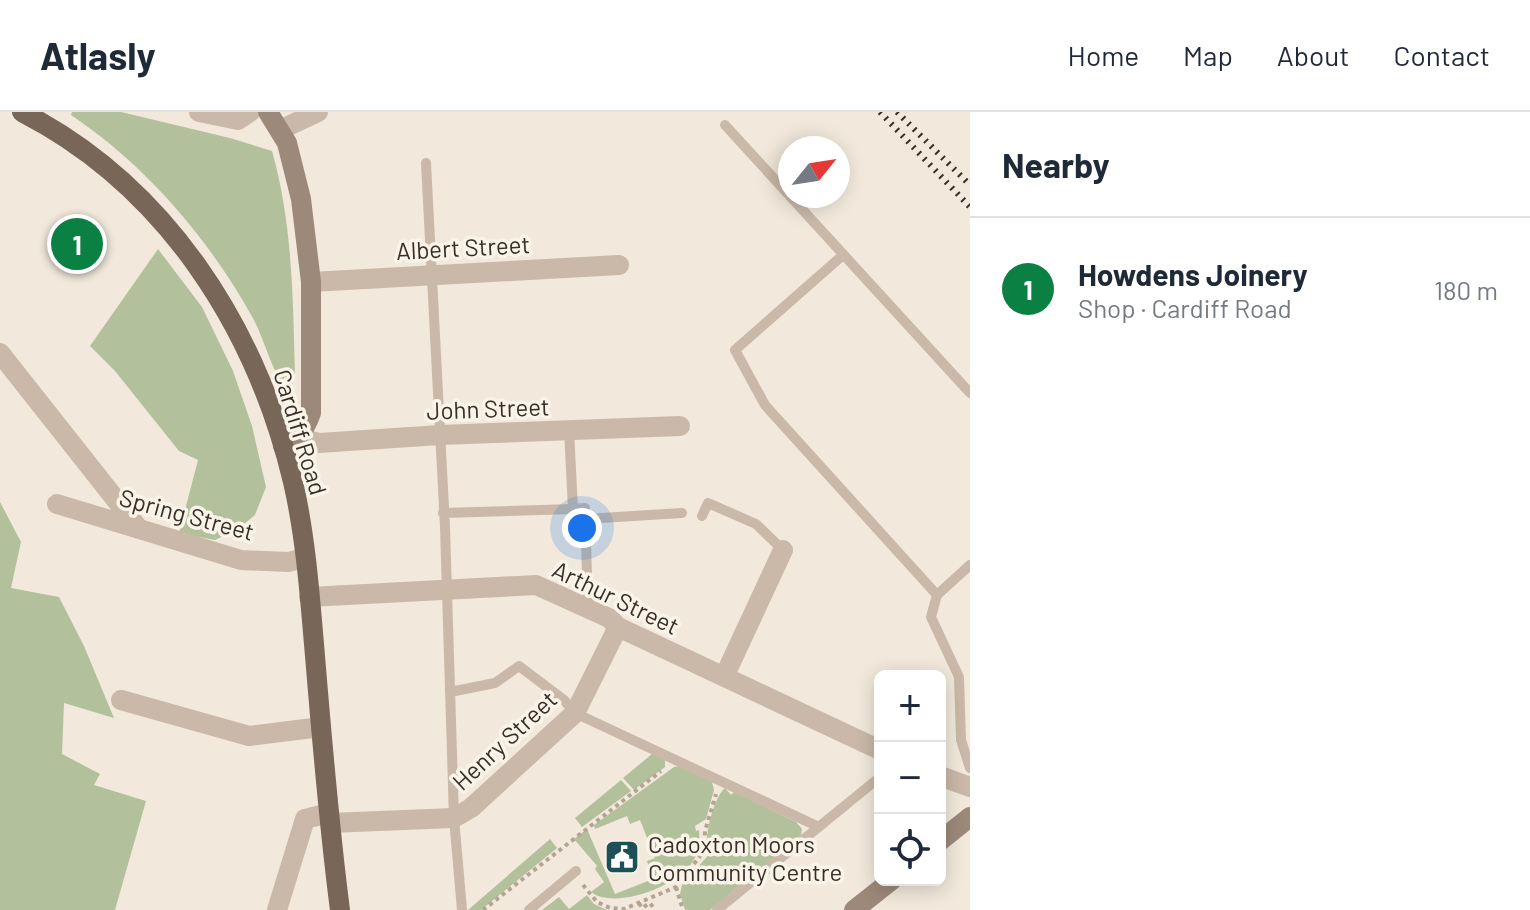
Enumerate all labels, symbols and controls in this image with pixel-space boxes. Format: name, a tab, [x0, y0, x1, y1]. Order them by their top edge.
text: Atlasly	[40, 32, 156, 78]
text: Home	[1068, 38, 1139, 72]
text: Map	[1183, 38, 1233, 72]
text: About	[1277, 38, 1349, 72]
text: Contact	[1393, 38, 1490, 72]
north arrow	[778, 136, 850, 208]
text: Nearby	[1002, 144, 1110, 185]
pin: 1	[51, 214, 103, 274]
street label: Albert Street	[395, 229, 531, 265]
text: Howdens Joinery	[1078, 256, 1308, 292]
text: 1	[1023, 274, 1033, 305]
text: 180 m	[1434, 274, 1498, 305]
text: Shop · Cardiff Road	[1078, 292, 1292, 323]
street label: Cardiff Road	[268, 366, 334, 498]
street label: John Street	[426, 391, 550, 425]
street label: Spring Street	[116, 482, 258, 546]
your location	[562, 508, 602, 548]
street label: Arthur Street	[548, 554, 684, 640]
map controls	[874, 670, 946, 886]
button: +	[874, 670, 946, 742]
street label: Henry Street	[446, 684, 562, 796]
button: −	[874, 742, 946, 814]
button: locate	[874, 814, 946, 886]
place label: Cadoxton Moors Community Centre	[648, 829, 842, 886]
public building icon: Cadoxton Moors Community Centre	[603, 838, 641, 876]

